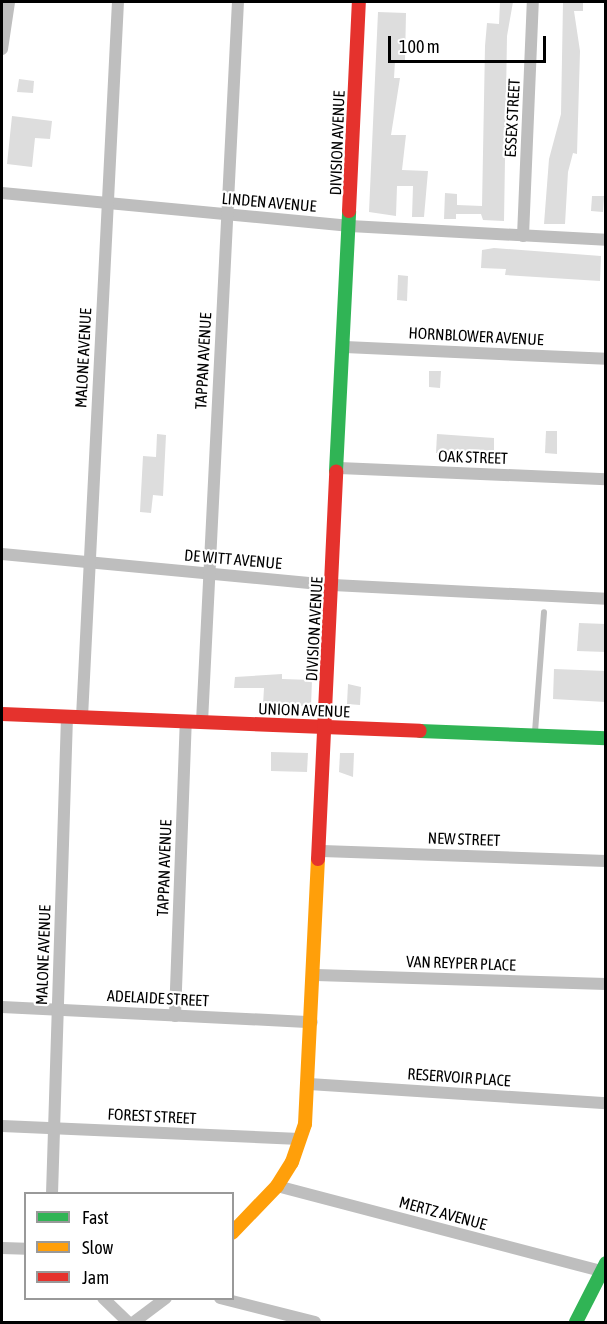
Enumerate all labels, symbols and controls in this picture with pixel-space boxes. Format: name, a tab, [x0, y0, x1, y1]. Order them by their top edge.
scale bar	[391, 24, 548, 62]
text: 100 m	[399, 36, 440, 57]
street label: ESSEX STREET	[500, 78, 524, 158]
street label: DIVISION AVENUE	[326, 90, 348, 196]
street label: LINDEN AVENUE	[221, 188, 317, 216]
street label: MALONE AVENUE	[71, 308, 95, 408]
street label: TAPPAN AVENUE	[191, 312, 215, 410]
street label: HORNBLOWER AVENUE	[408, 323, 544, 349]
street label: OAK STREET	[438, 446, 508, 468]
street label: DE WITT AVENUE	[183, 545, 283, 573]
street label: DIVISION AVENUE	[302, 576, 326, 682]
street label: UNION AVENUE	[258, 699, 350, 721]
street label: TAPPAN AVENUE	[153, 819, 175, 917]
street label: NEW STREET	[427, 828, 501, 850]
street label: MALONE AVENUE	[32, 905, 54, 1005]
street label: VAN REYPER PLACE	[406, 951, 516, 975]
street label: ADELAIDE STREET	[107, 986, 209, 1010]
street label: RESERVOIR PLACE	[407, 1064, 511, 1090]
street label: FOREST STREET	[107, 1104, 197, 1128]
legend	[24, 1192, 234, 1300]
street label: MERTZ AVENUE	[397, 1192, 489, 1234]
text: Fast	[82, 1207, 109, 1228]
text: Slow	[82, 1237, 113, 1258]
text: Jam	[82, 1267, 109, 1288]

